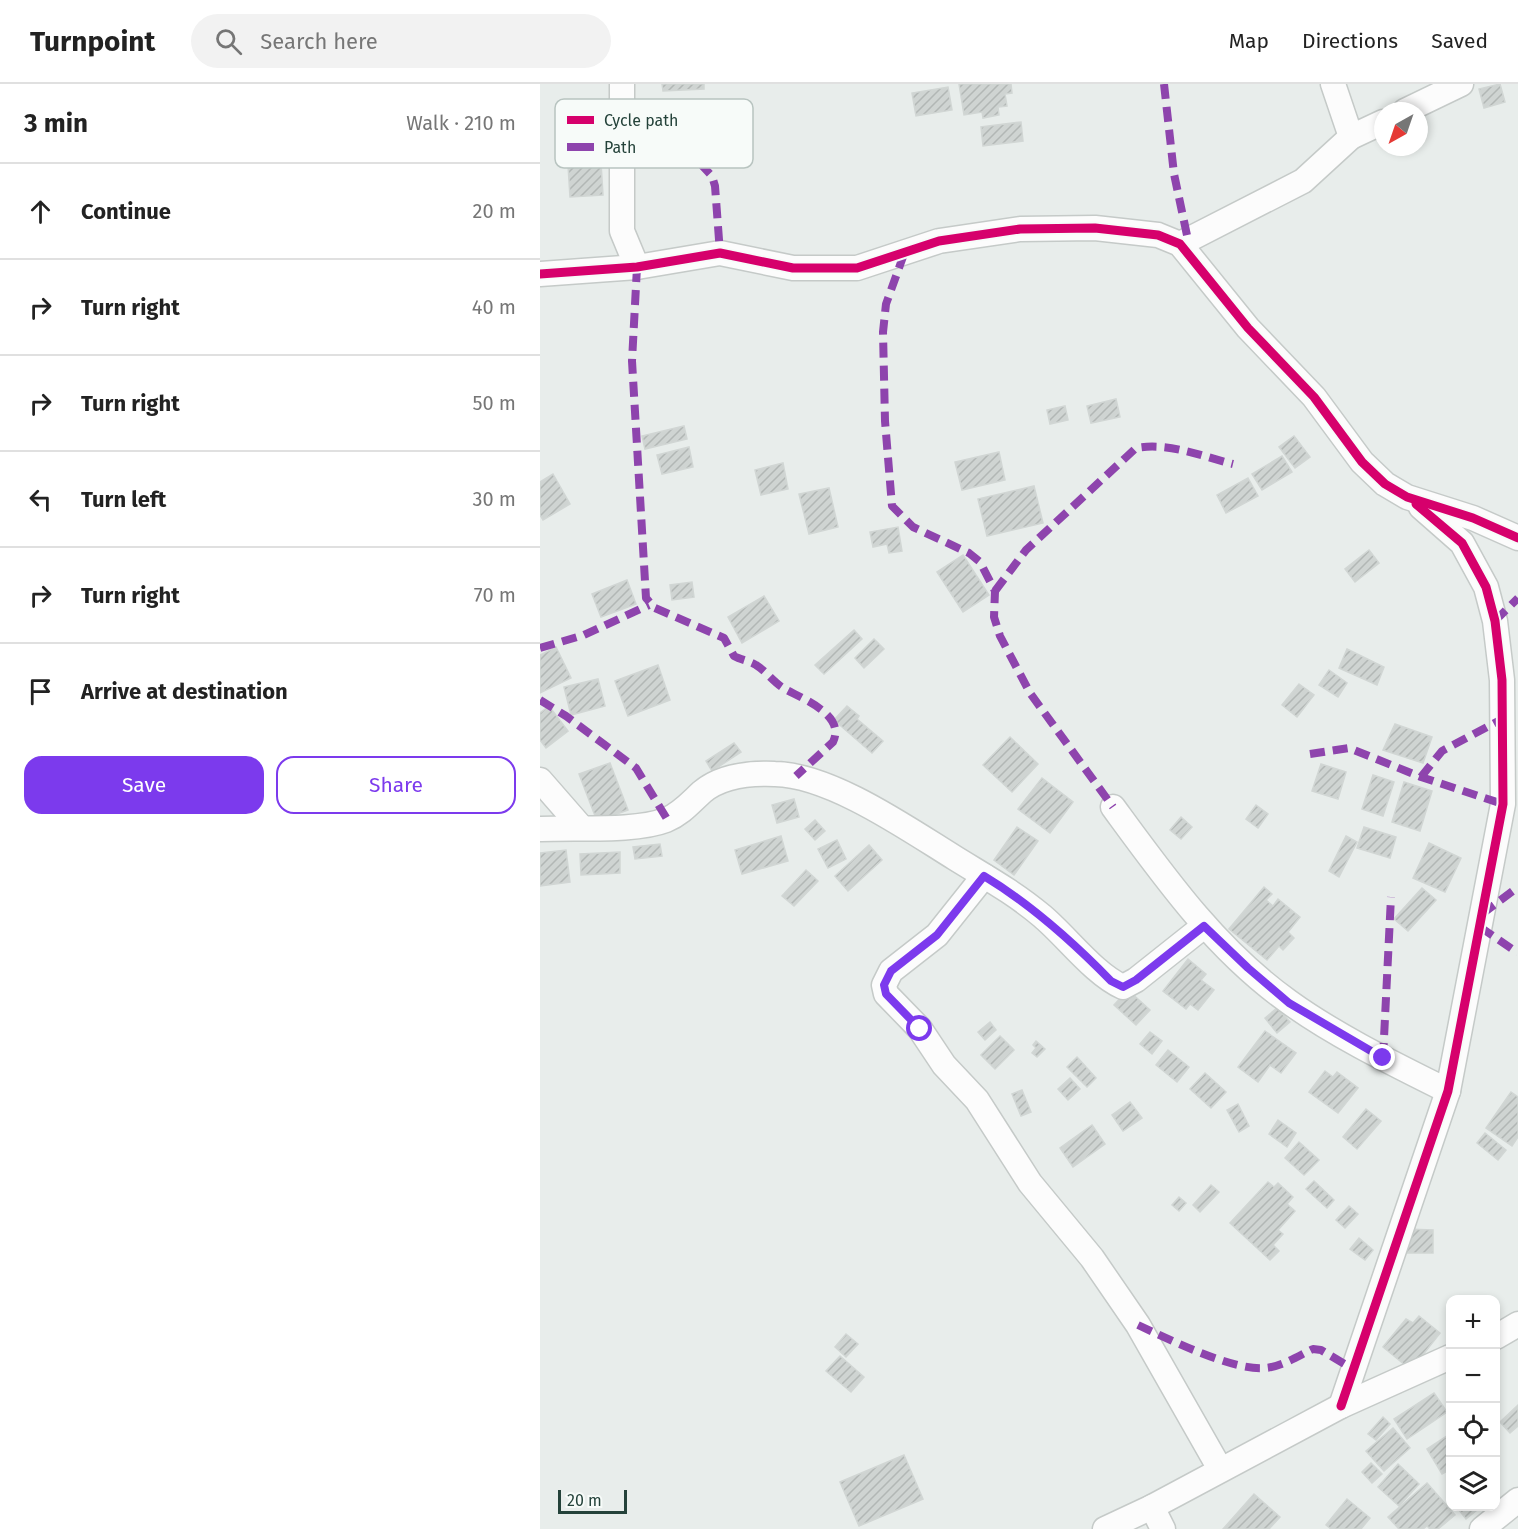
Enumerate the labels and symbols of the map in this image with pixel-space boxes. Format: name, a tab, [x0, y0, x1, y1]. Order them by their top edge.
legend	[555, 99, 753, 168]
north arrow	[1374, 102, 1428, 156]
text: Cycle path	[604, 111, 678, 130]
text: Path	[604, 138, 636, 157]
route start	[906, 1015, 932, 1041]
route end	[1369, 1044, 1395, 1070]
scale bar	[558, 1487, 627, 1514]

